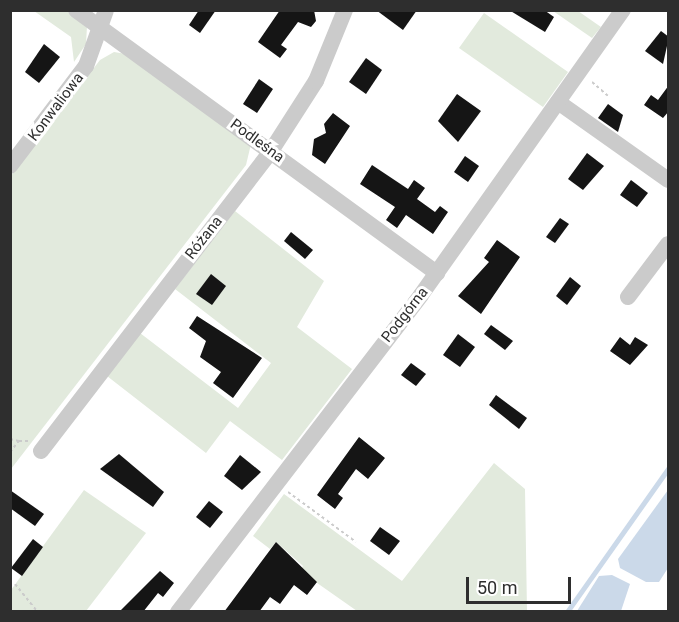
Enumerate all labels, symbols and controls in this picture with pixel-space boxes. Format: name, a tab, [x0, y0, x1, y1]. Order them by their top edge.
street label: Konwaliowa	[25, 69, 87, 145]
street label: Podleśna	[227, 115, 287, 167]
street label: Różana	[182, 213, 226, 263]
street label: Podgórna	[378, 284, 432, 346]
scale bar	[469, 565, 574, 603]
text: 50 m	[477, 577, 517, 598]

